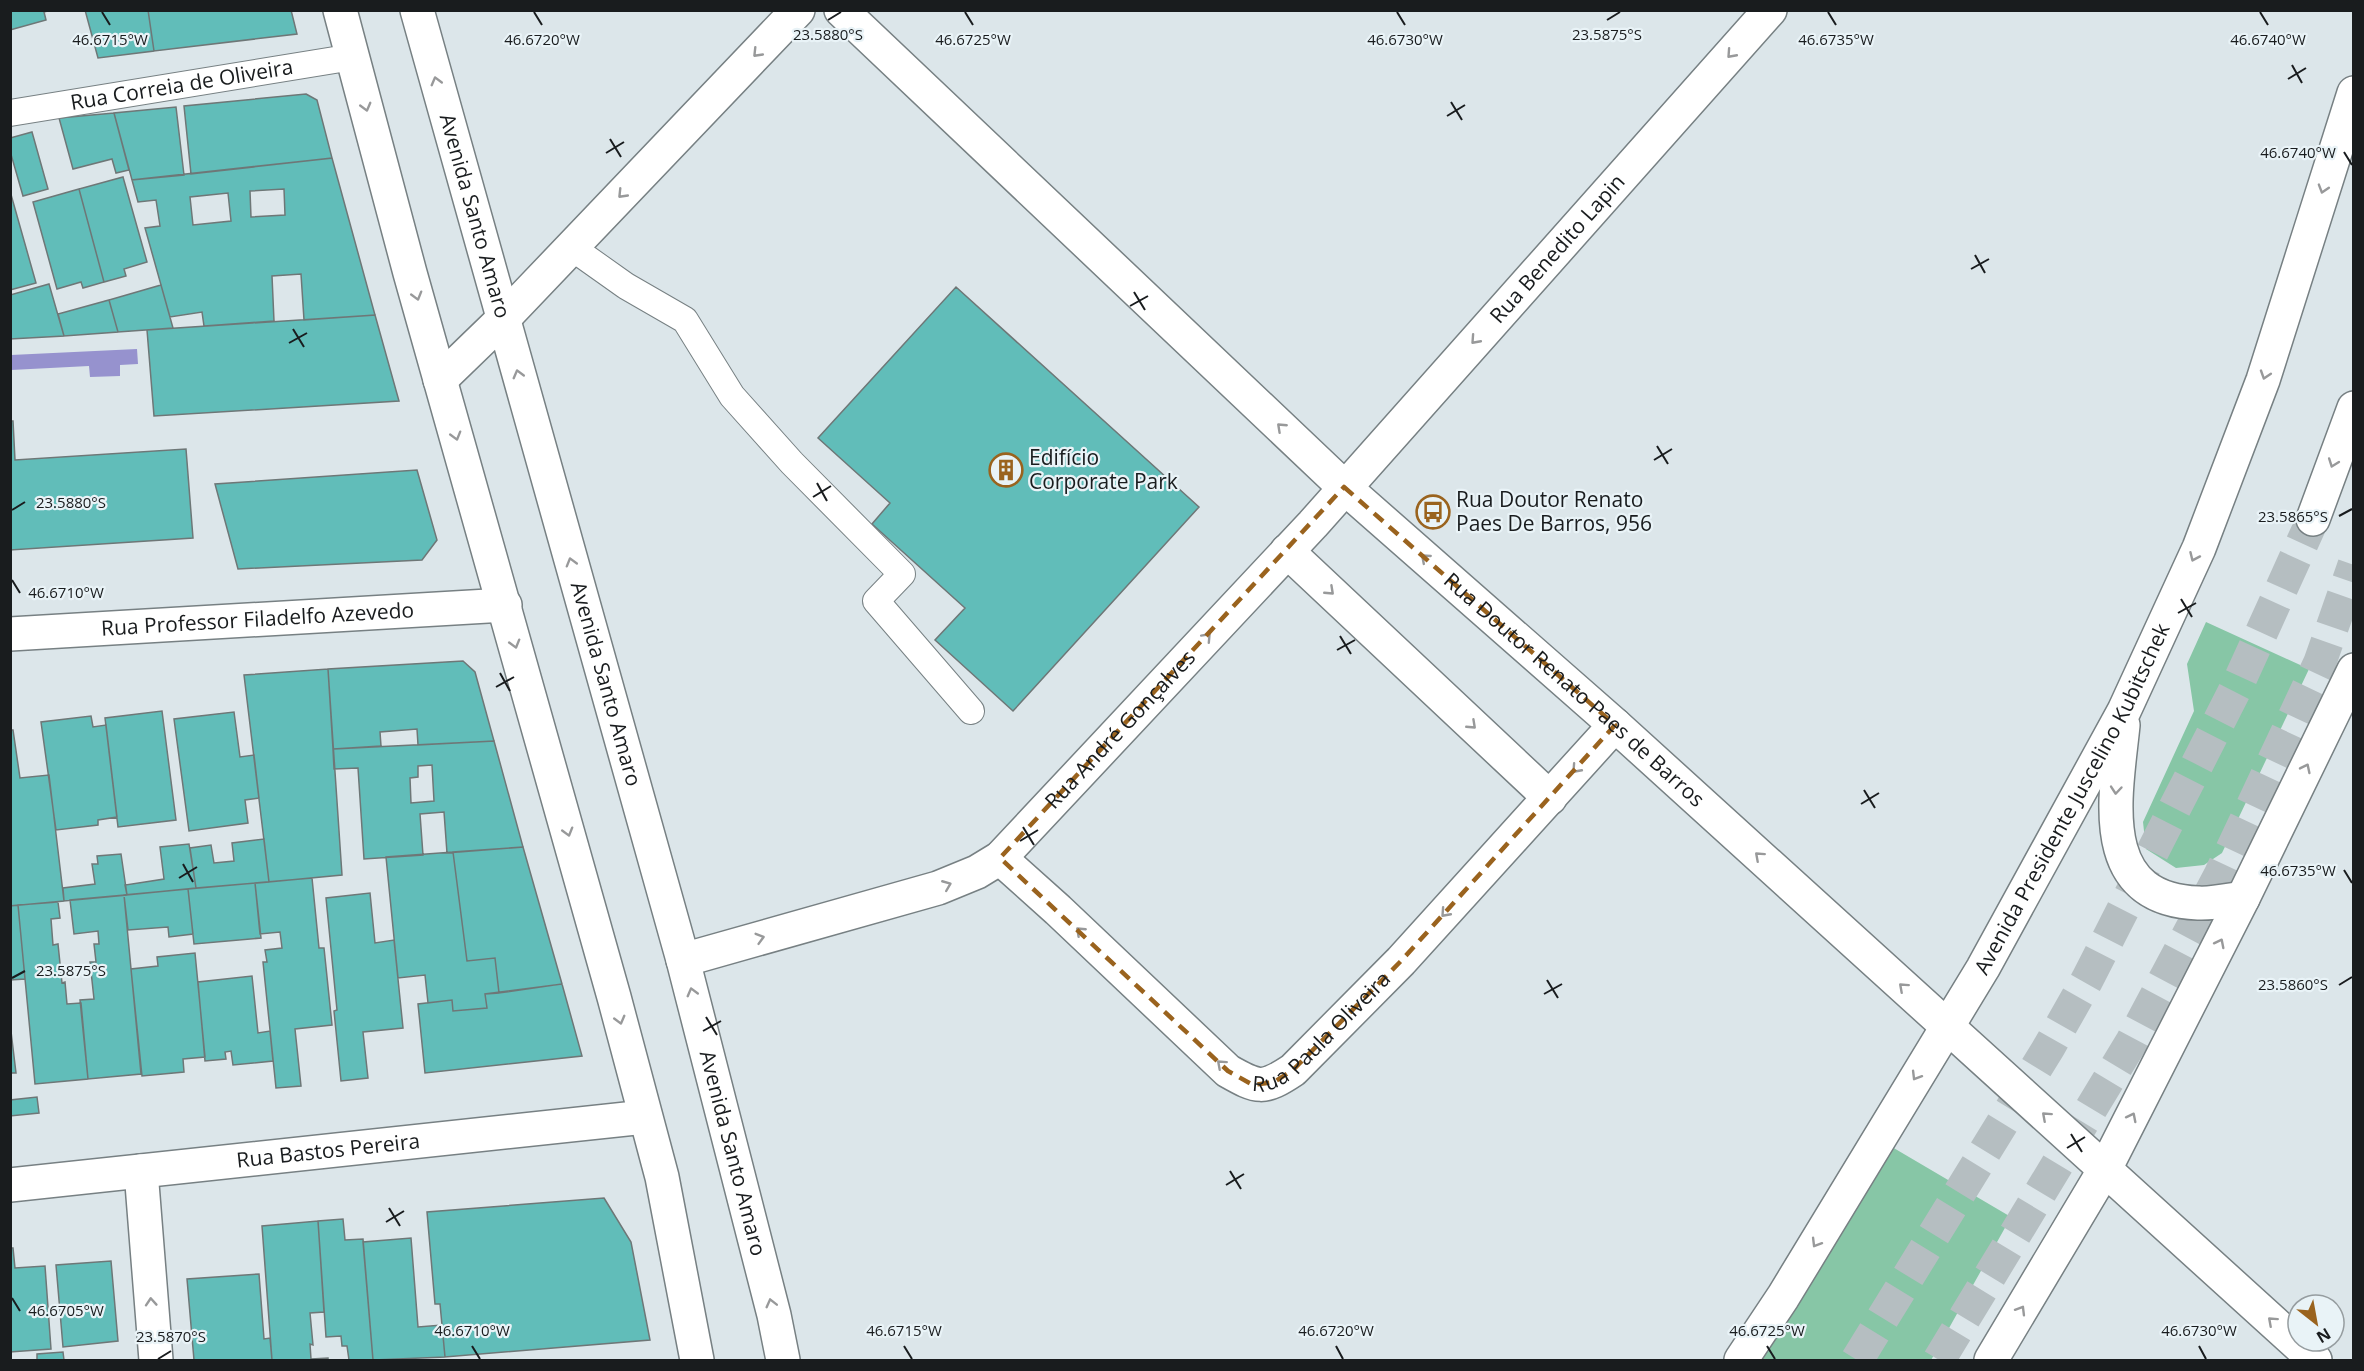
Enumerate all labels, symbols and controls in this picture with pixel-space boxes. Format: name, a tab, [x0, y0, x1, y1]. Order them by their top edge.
text: 23.5880°S	[793, 24, 863, 44]
text: 23.5875°S	[1572, 24, 1642, 44]
text: 46.6715°W	[72, 29, 148, 49]
text: 46.6720°W	[504, 29, 580, 49]
text: 46.6725°W	[935, 29, 1011, 49]
text: 46.6730°W	[1367, 29, 1443, 49]
text: 46.6735°W	[1798, 29, 1874, 49]
text: 46.6740°W	[2230, 29, 2306, 49]
one-way arrow	[754, 45, 765, 56]
one-way arrow	[1727, 47, 1738, 58]
street label: Rua Correia de Oliveira	[68, 52, 295, 116]
one-way arrow	[431, 76, 443, 87]
one-way arrow	[359, 102, 372, 112]
street label: Avenida Santo Amaro	[434, 110, 518, 321]
text: 46.6740°W	[2260, 142, 2336, 162]
street label: Rua Benedito Lapin	[1483, 168, 1631, 329]
one-way arrow	[2318, 183, 2330, 194]
one-way arrow	[619, 186, 630, 197]
one-way arrow	[410, 290, 422, 301]
one-way arrow	[1471, 333, 1482, 344]
one-way arrow	[513, 369, 525, 380]
one-way arrow	[2259, 369, 2272, 380]
one-way arrow	[1277, 423, 1287, 434]
one-way arrow	[449, 431, 461, 441]
place label: Edifício Corporate Park	[1029, 443, 1178, 495]
building icon: Edifício Corporate Park	[988, 452, 1024, 488]
one-way arrow	[2328, 457, 2341, 468]
place label: Rua Doutor Renato Paes De Barros, 956	[1456, 485, 1652, 537]
text: 23.5880°S	[36, 492, 106, 512]
bus stop icon: Rua Doutor Renato Paes De Barros, 956	[1415, 494, 1451, 530]
text: 23.5865°S	[2258, 506, 2328, 526]
one-way arrow	[2190, 550, 2202, 561]
one-way arrow	[1421, 554, 1432, 565]
one-way arrow	[566, 557, 578, 568]
street label: Rua Doutor Renato Paes de Barros	[1438, 566, 1711, 813]
street label: Avenida Santo Amaro	[565, 578, 649, 789]
text: 46.6710°W	[28, 582, 104, 602]
one-way arrow	[1323, 584, 1333, 595]
street label: Rua Professor Filadelfo Azevedo	[100, 595, 415, 642]
street label: Avenida Presidente Juscelino Kubitschek	[1967, 618, 2176, 979]
one-way arrow	[1200, 633, 1211, 644]
one-way arrow	[508, 639, 521, 649]
street label: Rua André Gonçalves	[1038, 643, 1201, 814]
one-way arrow	[1464, 717, 1475, 728]
one-way arrow	[1572, 762, 1583, 773]
one-way arrow	[2299, 764, 2310, 775]
one-way arrow	[2110, 786, 2123, 795]
one-way arrow	[561, 826, 573, 837]
one-way arrow	[1755, 852, 1765, 863]
text: 46.6735°W	[2260, 860, 2336, 880]
one-way arrow	[941, 879, 952, 892]
one-way arrow	[1441, 906, 1452, 917]
one-way arrow	[1076, 927, 1087, 938]
one-way arrow	[755, 933, 765, 946]
one-way arrow	[2213, 939, 2224, 950]
text: 23.5875°S	[36, 960, 106, 980]
street label: Rua Paula Oliveira	[1251, 965, 1396, 1098]
text: 23.5860°S	[2258, 974, 2328, 994]
one-way arrow	[1899, 983, 1910, 994]
one-way arrow	[687, 987, 699, 998]
one-way arrow	[613, 1014, 625, 1025]
street label: Avenida Santo Amaro	[694, 1047, 773, 1259]
one-way arrow	[1218, 1061, 1229, 1072]
one-way arrow	[1912, 1070, 1924, 1080]
one-way arrow	[2042, 1112, 2053, 1123]
one-way arrow	[2124, 1112, 2136, 1123]
street label: Rua Bastos Pereira	[235, 1126, 421, 1174]
one-way arrow	[1811, 1237, 1823, 1247]
north arrow	[2286, 1293, 2346, 1353]
one-way arrow	[145, 1298, 158, 1307]
one-way arrow	[766, 1298, 779, 1308]
text: 46.6705°W	[28, 1300, 104, 1320]
one-way arrow	[2014, 1306, 2025, 1316]
one-way arrow	[2268, 1317, 2279, 1328]
text: 46.6710°W	[434, 1320, 510, 1340]
text: 46.6715°W	[866, 1320, 942, 1340]
text: 46.6720°W	[1298, 1320, 1374, 1340]
text: 46.6725°W	[1729, 1320, 1805, 1340]
text: 46.6730°W	[2161, 1320, 2237, 1340]
text: N	[2312, 1323, 2335, 1349]
text: 23.5870°S	[136, 1326, 206, 1346]

